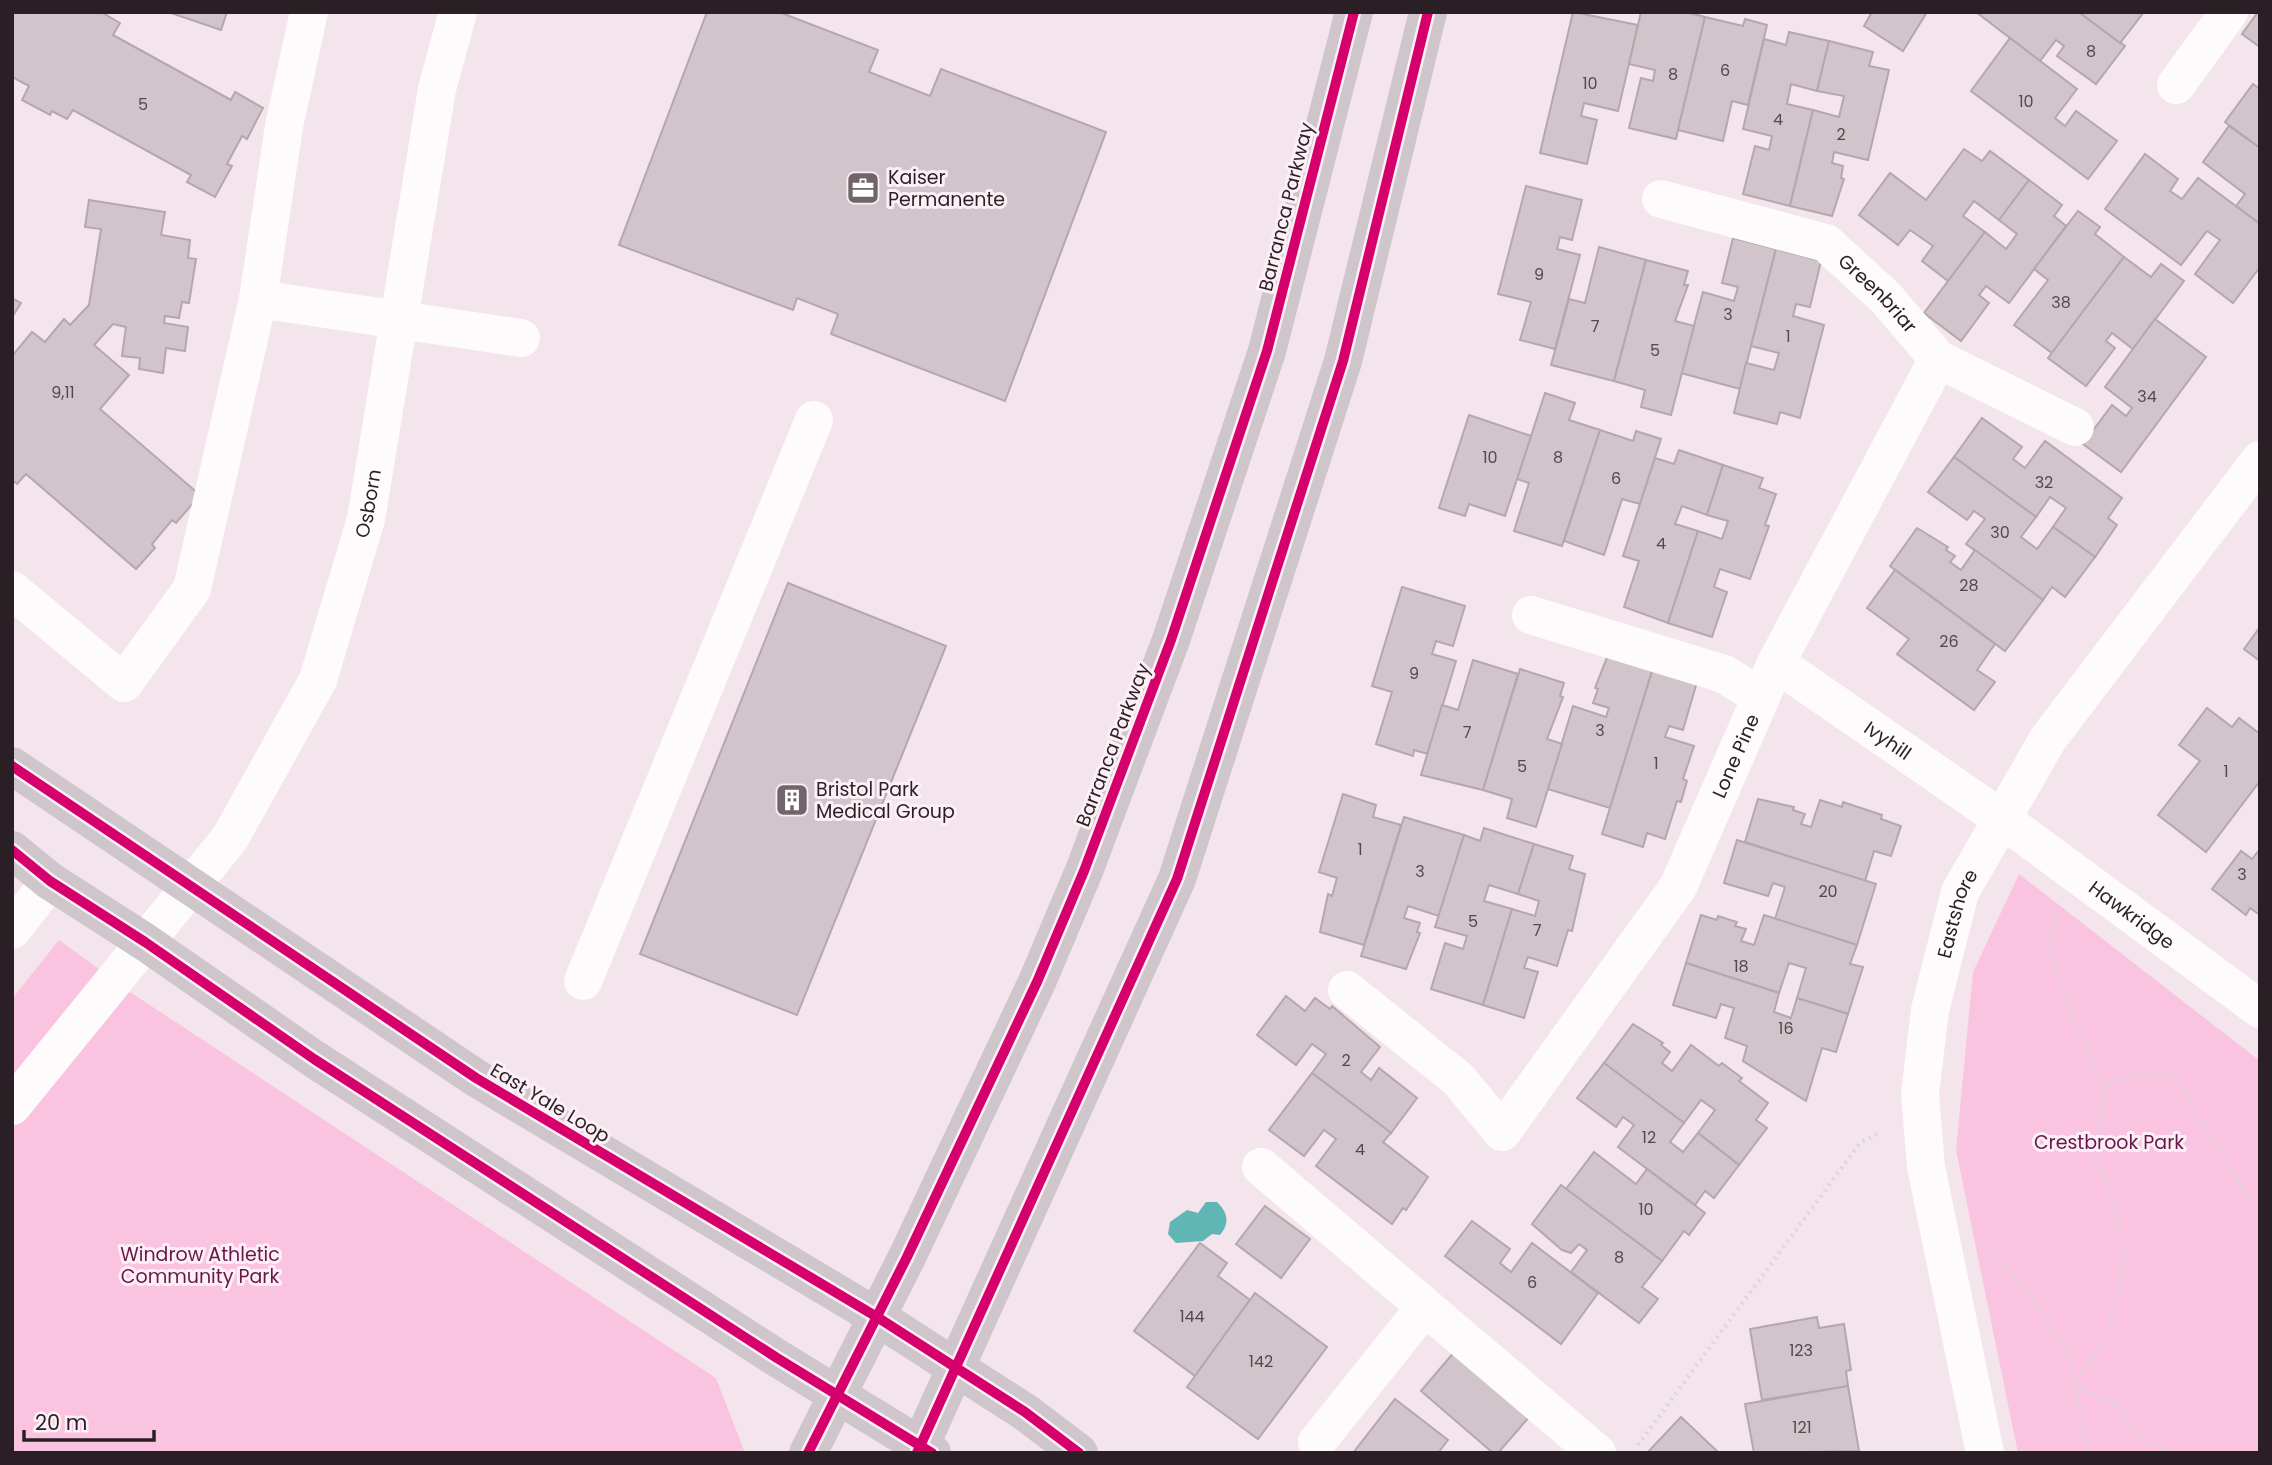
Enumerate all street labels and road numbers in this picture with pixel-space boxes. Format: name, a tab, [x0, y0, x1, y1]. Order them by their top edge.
street label: Barranca Parkway	[1252, 120, 1320, 294]
street label: Greenbriar	[1832, 247, 1923, 339]
street label: Osborn	[348, 467, 388, 541]
street label: Barranca Parkway	[1069, 659, 1157, 831]
street label: Lone Pine	[1705, 710, 1766, 802]
street label: Ivyhill	[1859, 714, 1917, 766]
street label: Eastshore	[1930, 864, 1984, 961]
street label: Hawkridge	[2083, 874, 2180, 955]
street label: East Yale Loop	[485, 1057, 615, 1150]

